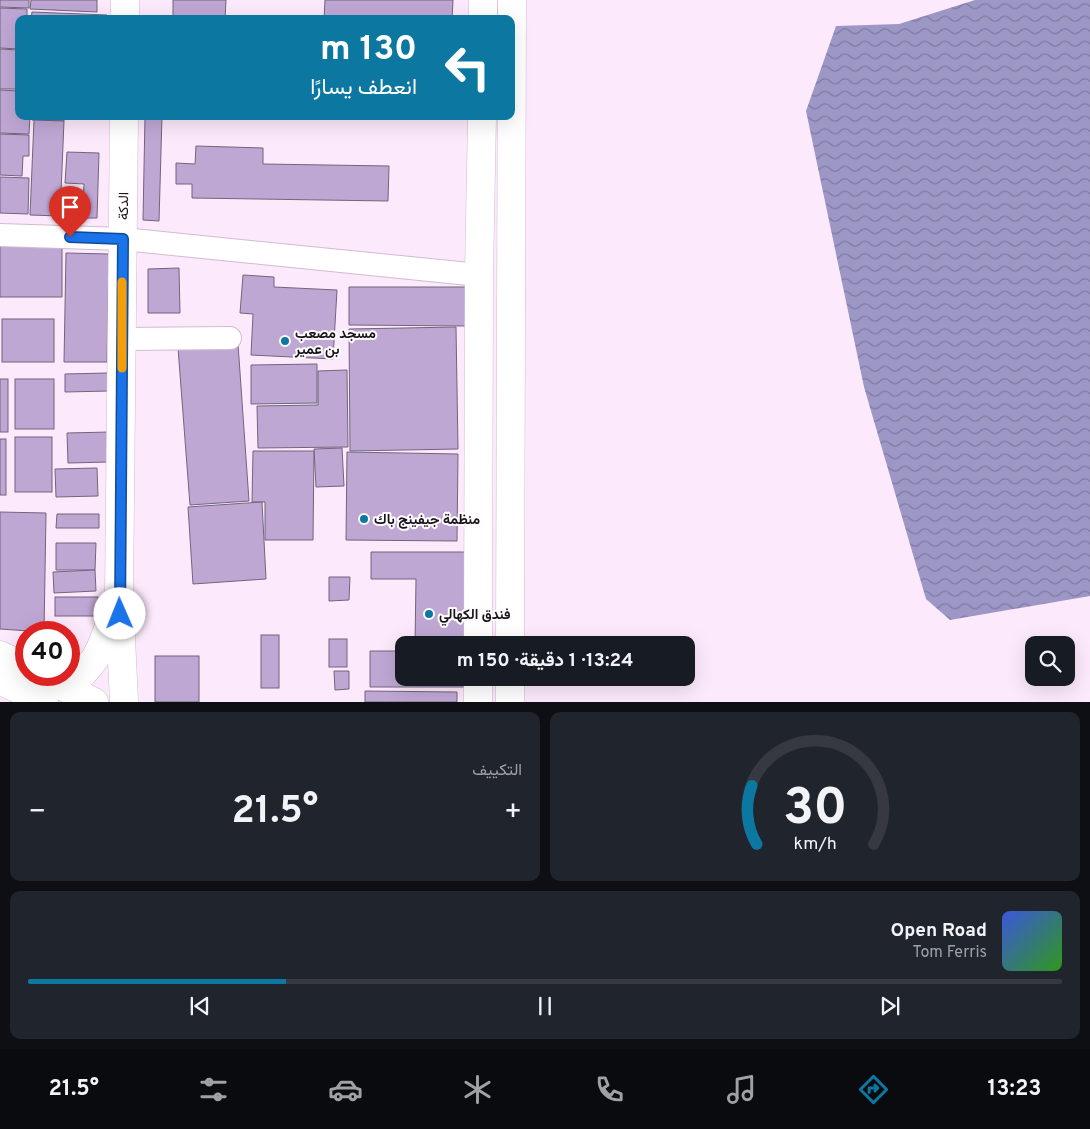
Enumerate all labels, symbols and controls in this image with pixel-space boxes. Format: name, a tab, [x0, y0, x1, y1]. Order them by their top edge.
text: 130 m	[320, 28, 417, 72]
icon: left	[435, 35, 500, 100]
text: انعطف يسارًا	[310, 75, 417, 102]
pin	[49, 186, 91, 237]
street label: الدكة	[116, 192, 133, 220]
icon: arrive	[56, 193, 84, 221]
place label: مسجد مصعب بن عمير	[294, 326, 376, 359]
marker: مسجد مصعب بن عمير	[279, 335, 291, 347]
place label: منظمة جيفينج باك	[374, 512, 481, 529]
marker: منظمة جيفينج باك	[358, 513, 370, 525]
position arrow	[93, 587, 145, 639]
place label: فندق الكهالي	[439, 607, 511, 626]
marker: فندق الكهالي	[423, 608, 435, 620]
speed limit sign: 40	[15, 621, 80, 686]
map controls	[1025, 636, 1075, 686]
button: search	[1025, 636, 1075, 686]
text: 13:24 · 1 دقيقة · 150 m	[457, 649, 633, 673]
text: التكييف	[472, 761, 522, 781]
text: 30	[783, 777, 847, 843]
text: 21.5°	[232, 788, 318, 837]
text: −	[28, 795, 46, 831]
text: +	[504, 795, 522, 831]
text: km/h	[793, 833, 837, 856]
text: Open Road	[891, 919, 987, 943]
text: Tom Ferris	[913, 943, 987, 963]
icon: previous	[186, 992, 214, 1020]
icon: pause	[531, 992, 559, 1020]
icon: next	[876, 992, 904, 1020]
icon: filters	[196, 1072, 231, 1107]
icon: car	[328, 1072, 363, 1107]
icon: climate	[460, 1072, 495, 1107]
icon: phone	[592, 1072, 627, 1107]
icon: music	[724, 1072, 759, 1107]
icon: directions	[856, 1072, 891, 1107]
text: 21.5°	[49, 1076, 99, 1103]
text: 13:23	[988, 1076, 1042, 1103]

